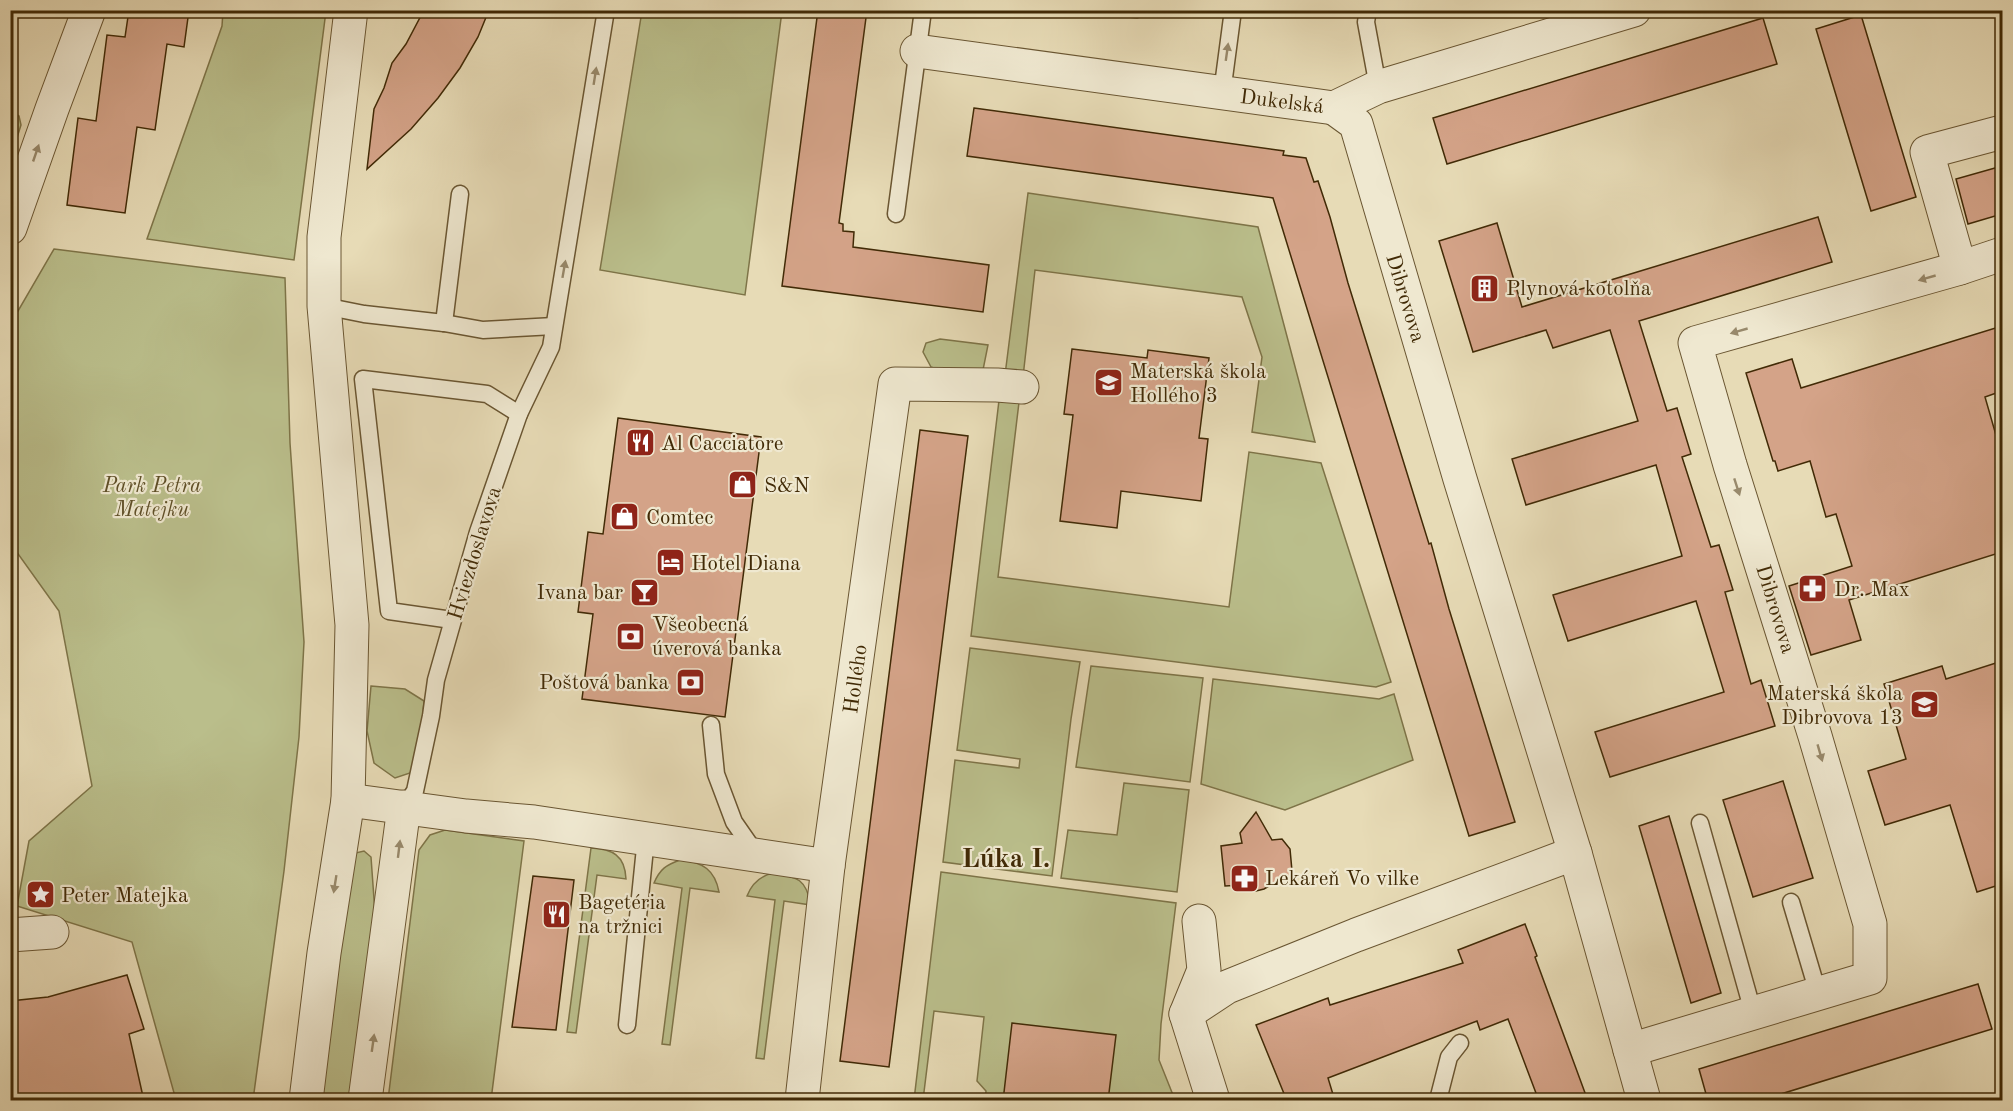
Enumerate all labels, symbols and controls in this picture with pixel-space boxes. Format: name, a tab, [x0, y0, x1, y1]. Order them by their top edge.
one-way arrow	[1223, 42, 1232, 61]
one-way arrow	[591, 66, 600, 85]
street label: Dukelská	[1239, 87, 1325, 118]
one-way arrow	[32, 144, 42, 162]
street label: Dibrovova	[1381, 252, 1428, 345]
one-way arrow	[560, 259, 569, 278]
building icon: Plynová kotolňa	[1469, 272, 1501, 304]
one-way arrow	[1918, 274, 1936, 283]
place label: Plynová kotolňa	[1506, 279, 1651, 300]
one-way arrow	[1730, 326, 1748, 336]
place label: Materská škola Hollého 3	[1130, 362, 1266, 407]
school or university icon: Materská škola Hollého 3	[1093, 367, 1125, 399]
restaurant icon: Al Cacciatore	[624, 427, 656, 459]
place label: Al Cacciatore	[661, 434, 783, 455]
shop icon: S&N	[727, 469, 759, 501]
park label: Park Petra Matejku	[102, 476, 201, 521]
place label: S&N	[764, 476, 810, 497]
one-way arrow	[1733, 478, 1742, 496]
street label: Hviezdoslavova	[445, 484, 506, 623]
shop icon: Comtec	[609, 501, 641, 533]
place label: Comtec	[646, 508, 713, 529]
hotel icon: Hotel Diana	[654, 547, 686, 579]
place label: Hotel Diana	[691, 554, 801, 575]
street label: Dibrovova	[1751, 563, 1798, 656]
pharmacy icon: Dr. Max	[1797, 573, 1829, 605]
bar icon: Ivana bar	[628, 576, 660, 608]
place label: Dr. Max	[1834, 580, 1910, 601]
place label: Ivana bar	[537, 583, 623, 604]
place label: Všeobecná úverová banka	[652, 615, 782, 660]
bank icon: Všeobecná úverová banka	[615, 620, 647, 652]
street label: Hollého	[841, 643, 872, 715]
bank icon: Poštová banka	[674, 666, 706, 698]
place label: Poštová banka	[539, 673, 669, 694]
place label: Materská škola Dibrovova 13	[1767, 684, 1903, 729]
school or university icon: Materská škola Dibrovova 13	[1908, 689, 1940, 721]
one-way arrow	[1816, 744, 1825, 762]
one-way arrow	[394, 840, 404, 859]
district label: Lúka I.	[962, 846, 1050, 873]
pharmacy icon: Lekáreň Vo vilke	[1228, 862, 1260, 894]
place label: Lekáreň Vo vilke	[1265, 869, 1419, 890]
one-way arrow	[330, 875, 339, 894]
place icon: Peter Matejka	[24, 879, 56, 911]
place label: Peter Matejka	[61, 886, 188, 907]
place label: Bagetéria na tržnici	[578, 893, 666, 938]
restaurant icon: Bagetéria na tržnici	[541, 898, 573, 930]
one-way arrow	[368, 1033, 377, 1052]

